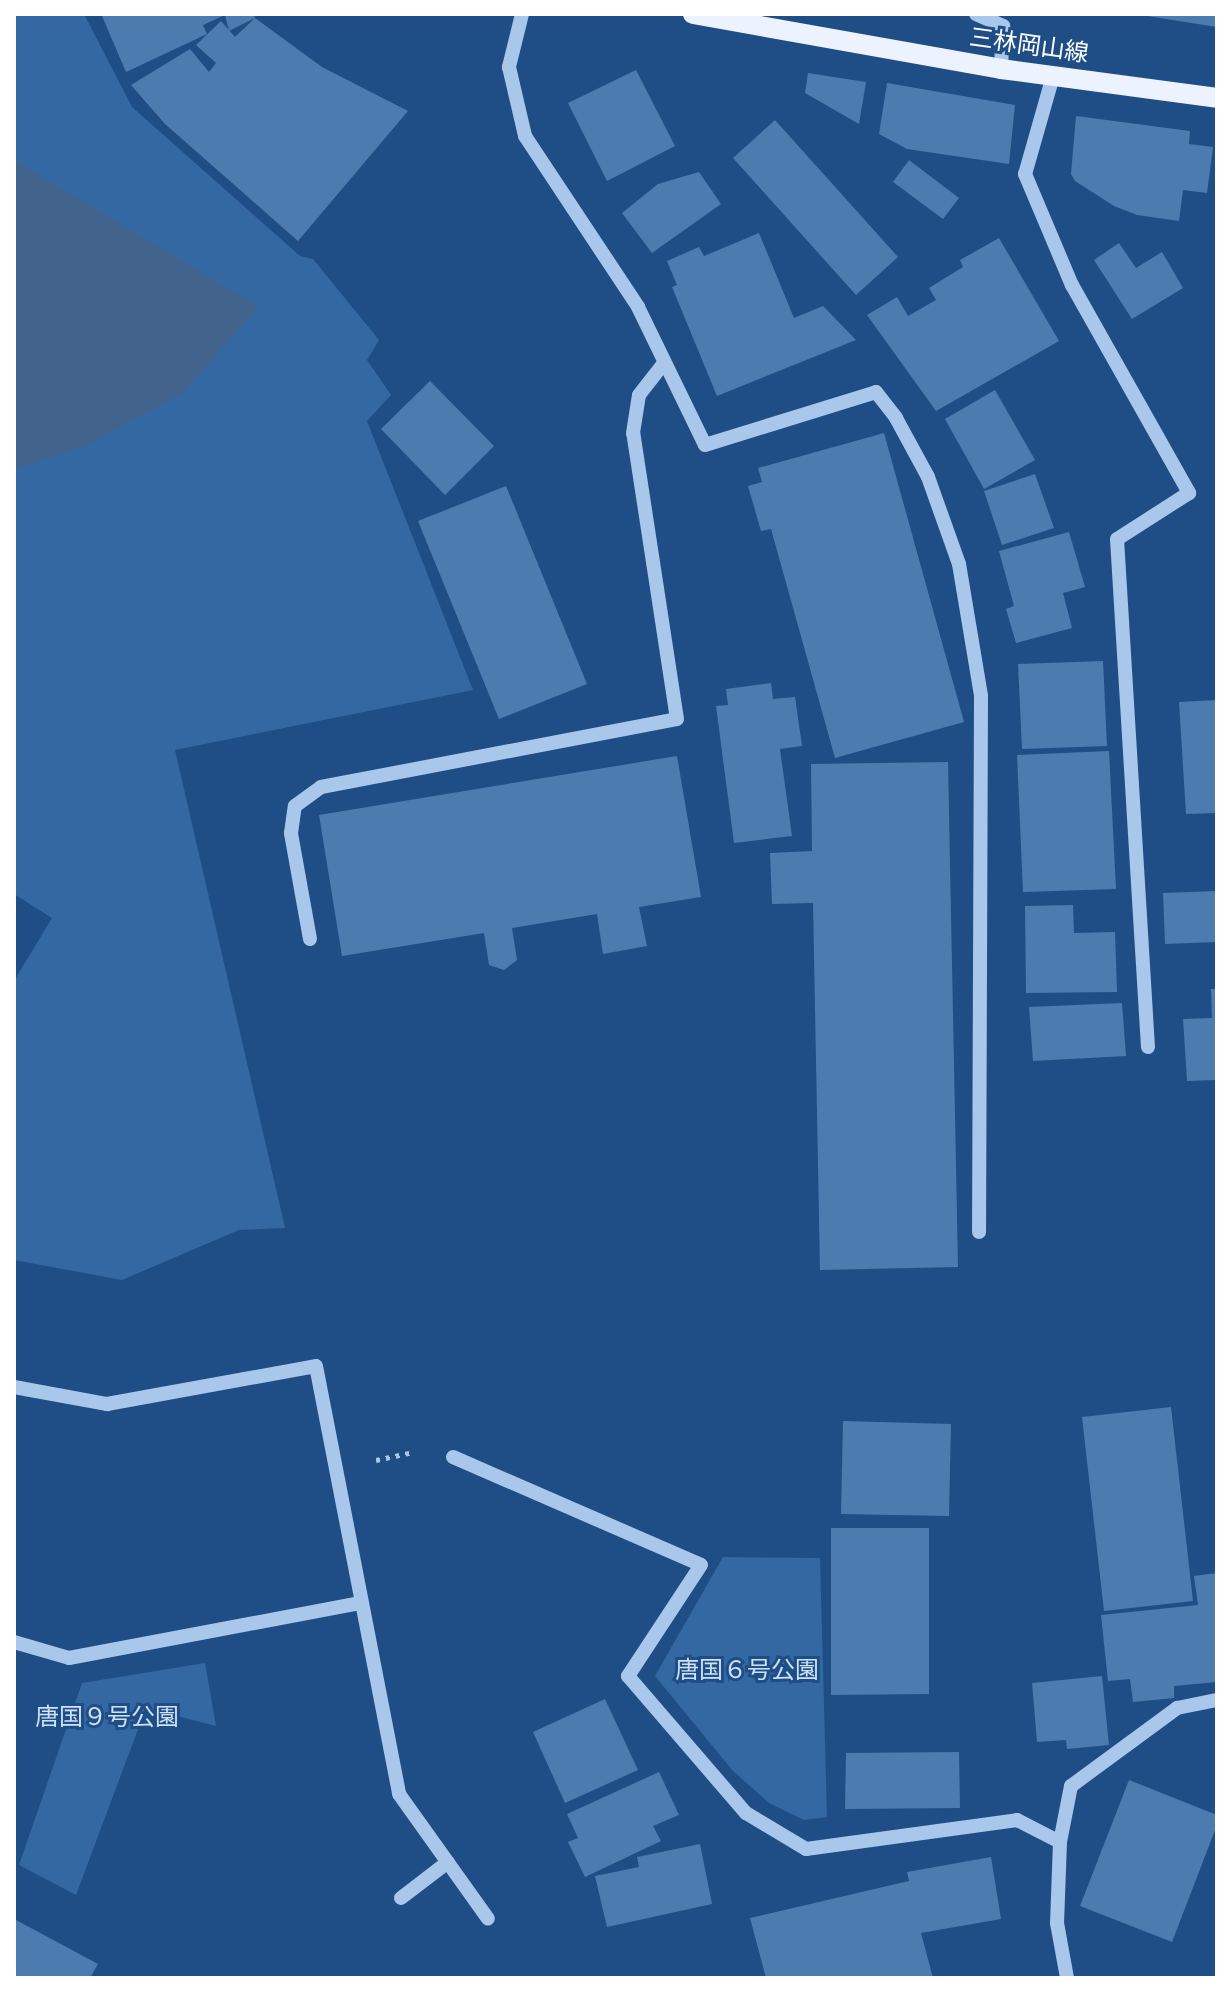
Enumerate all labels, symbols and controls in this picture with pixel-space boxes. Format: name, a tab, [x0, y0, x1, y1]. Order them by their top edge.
street label: 三林岡山線	[968, 22, 1090, 68]
park label: 唐国６号公園	[675, 1656, 819, 1684]
park label: 唐国９号公園	[35, 1703, 179, 1731]

